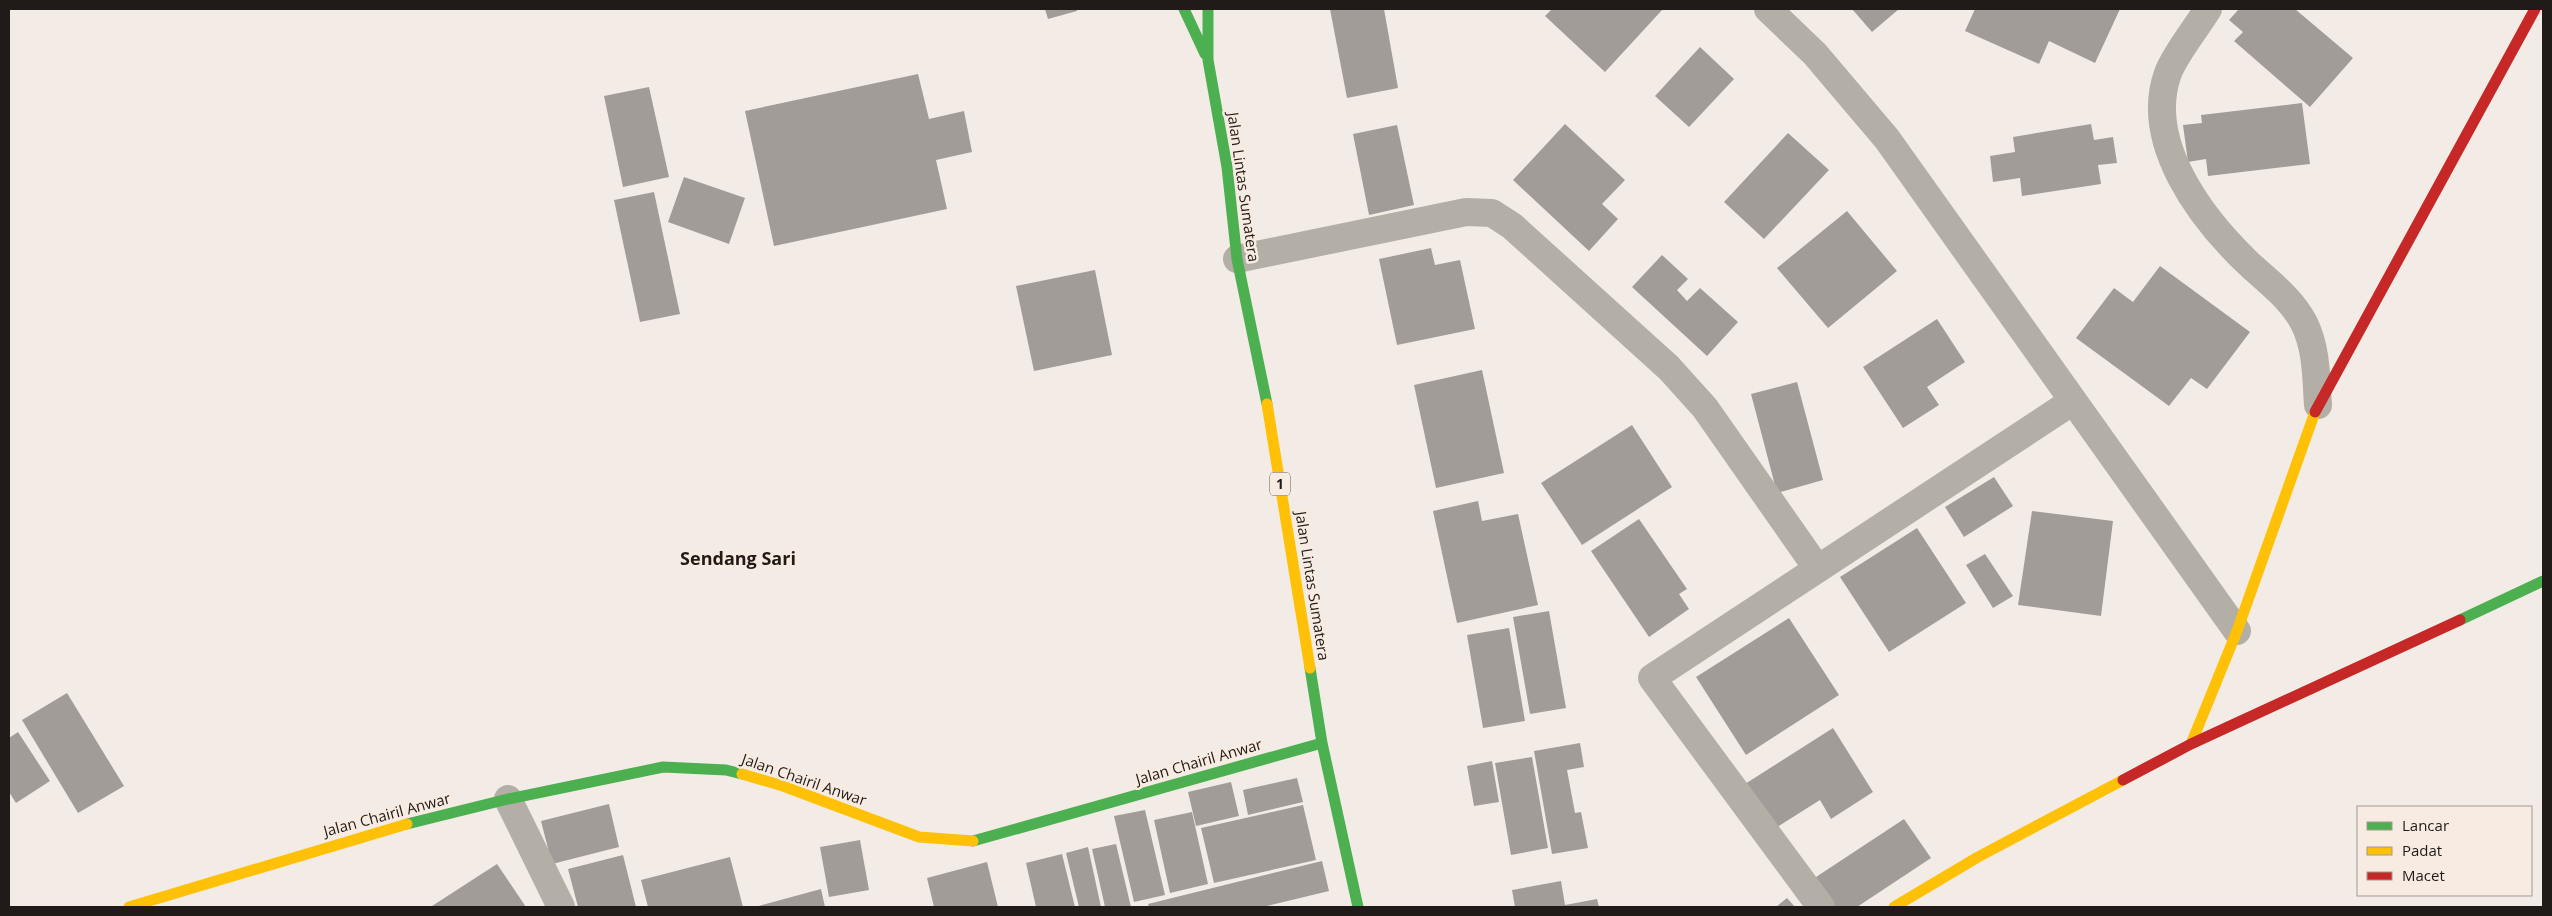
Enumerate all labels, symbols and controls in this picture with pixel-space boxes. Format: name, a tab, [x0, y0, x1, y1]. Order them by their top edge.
street label: Jalan Lintas Sumatera	[1223, 109, 1264, 263]
road number: 1	[1270, 472, 1290, 496]
street label: Jalan Lintas Sumatera	[1291, 508, 1335, 662]
district label: Sendang Sari	[680, 546, 796, 570]
street label: Jalan Chairil Anwar	[1131, 733, 1264, 789]
street label: Jalan Chairil Anwar	[737, 748, 869, 810]
street label: Jalan Chairil Anwar	[319, 787, 452, 841]
legend	[2357, 806, 2532, 896]
text: Lancar	[2402, 815, 2449, 835]
text: Padat	[2402, 840, 2442, 860]
text: Macet	[2402, 865, 2445, 885]

